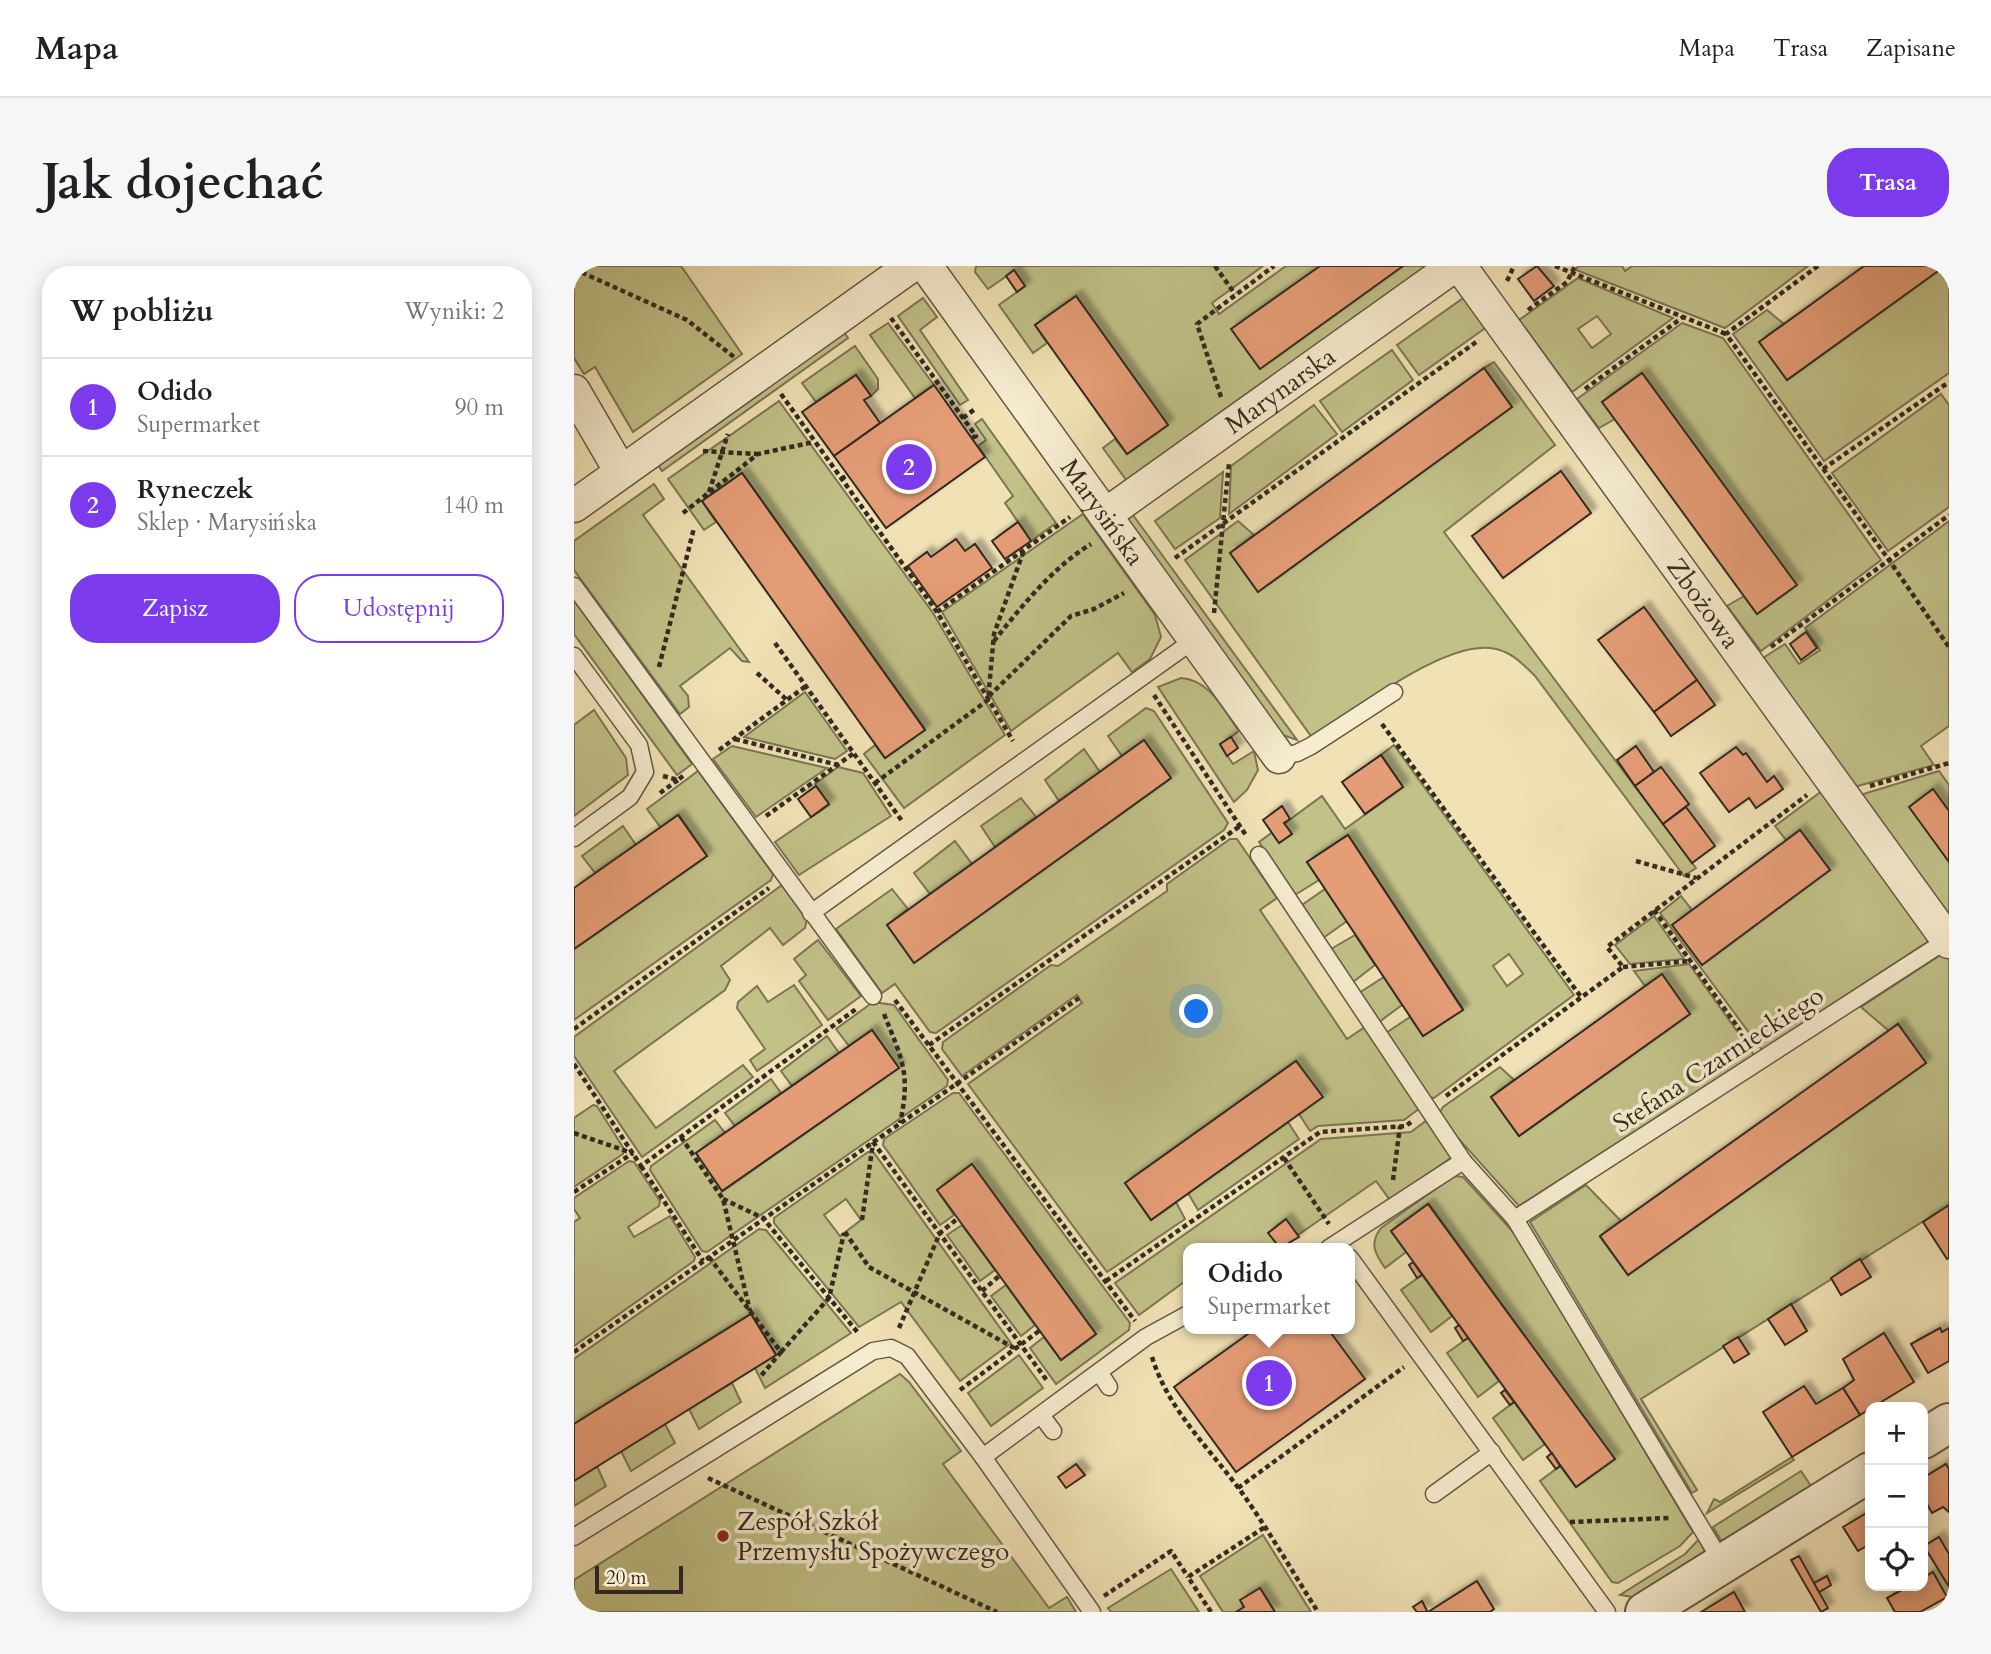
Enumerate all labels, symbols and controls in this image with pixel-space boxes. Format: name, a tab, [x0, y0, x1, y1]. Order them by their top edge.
text: Mapa	[35, 26, 119, 71]
text: Mapa	[1679, 32, 1735, 65]
text: Trasa	[1773, 32, 1828, 65]
text: Zapisane	[1866, 32, 1956, 65]
button: Trasa	[1827, 148, 1949, 217]
text: Jak dojechać	[42, 149, 324, 216]
text: W pobliżu	[70, 291, 214, 332]
text: Wyniki: 2	[404, 296, 504, 327]
street label: Marynarska	[1218, 339, 1343, 442]
text: Odido	[137, 374, 213, 409]
text: 1	[87, 392, 99, 423]
text: 90 m	[455, 392, 504, 423]
text: Supermarket	[137, 409, 260, 440]
pin: 2	[886, 441, 932, 493]
street label: Marysińska	[1052, 452, 1153, 573]
text: Ryneczek	[137, 472, 253, 507]
text: 2	[87, 490, 99, 521]
text: 140 m	[443, 490, 504, 521]
text: Sklep · Marysińska	[137, 507, 317, 538]
street label: Zbożowa	[1659, 551, 1748, 656]
button: Zapisz	[70, 574, 280, 643]
button: Udostępnij	[294, 574, 504, 643]
street label: Stefana Czarnieckiego	[1606, 978, 1830, 1141]
your location	[1179, 994, 1213, 1028]
popup	[1183, 1243, 1355, 1334]
text: Odido	[1207, 1256, 1283, 1291]
text: Supermarket	[1207, 1291, 1331, 1322]
pin: 1	[1246, 1357, 1292, 1409]
map controls	[1865, 1402, 1928, 1591]
button: +	[1865, 1402, 1928, 1465]
button: −	[1865, 1465, 1928, 1528]
place label: Zespół Szkół Przemysłu Spożywczego	[737, 1504, 1009, 1569]
marker: Zespół Szkół Przemysłu Spożywczego	[715, 1528, 731, 1544]
button: locate	[1865, 1528, 1928, 1591]
scale bar	[595, 1563, 682, 1595]
text: 20 m	[606, 1565, 647, 1591]

